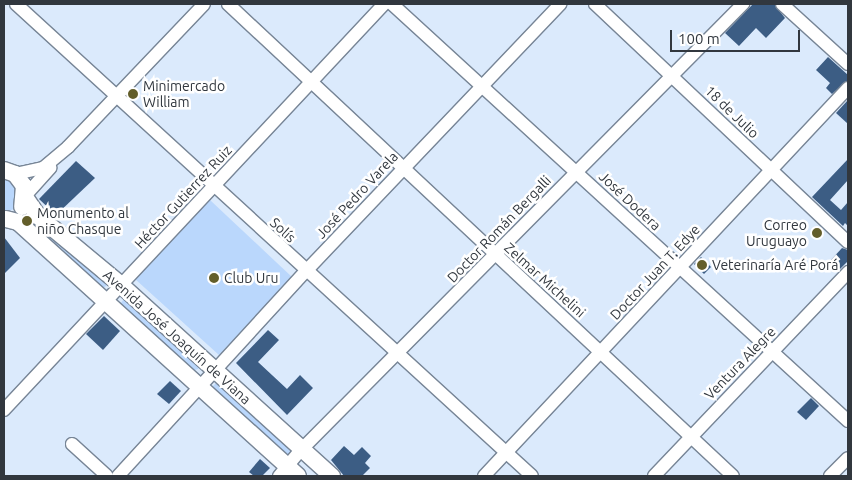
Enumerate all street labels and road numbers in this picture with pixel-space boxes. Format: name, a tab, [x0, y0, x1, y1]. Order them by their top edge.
street label: 18 de Julio	[702, 82, 762, 142]
street label: Héctor Gutierrez Ruiz	[131, 142, 235, 252]
street label: José Pedro Varela	[312, 148, 402, 242]
street label: José Dodera	[596, 168, 664, 234]
street label: Doctor Román Bergalli	[444, 172, 554, 286]
street label: Solís	[267, 214, 299, 246]
street label: Doctor Juan T. Edye	[607, 221, 703, 323]
street label: Zelmar Michelini	[501, 239, 589, 321]
street label: Avenida José Joaquín de Viana	[100, 266, 254, 408]
street label: Ventura Alegre	[701, 323, 779, 403]

